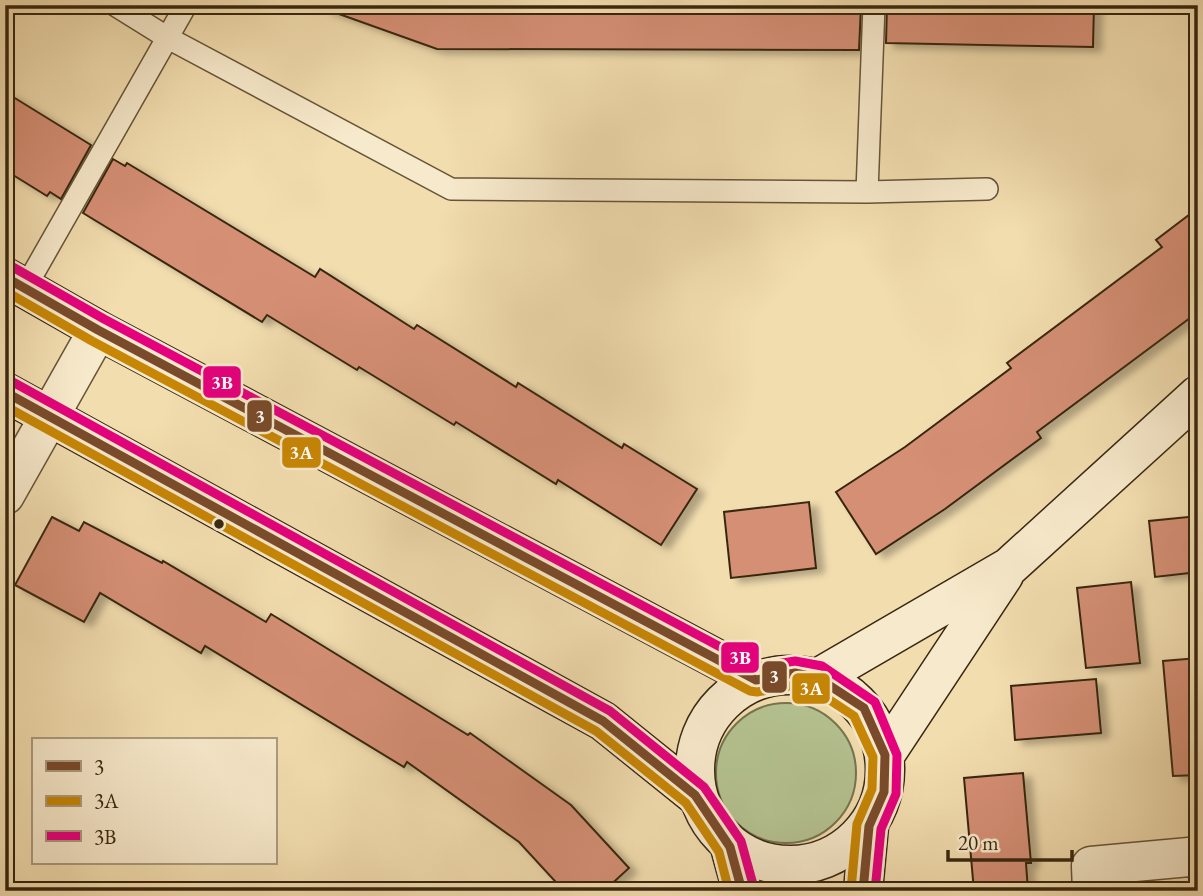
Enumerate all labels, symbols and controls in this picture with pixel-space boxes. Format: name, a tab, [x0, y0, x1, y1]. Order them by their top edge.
line badge: 3B	[202, 365, 242, 399]
text: 3B	[211, 370, 233, 395]
line badge: 3	[246, 399, 273, 433]
text: 3	[255, 404, 265, 429]
line badge: 3A	[281, 436, 322, 469]
text: 3A	[289, 440, 313, 465]
unlabelled marker	[212, 517, 226, 531]
line badge: 3B	[720, 641, 760, 674]
text: 3B	[729, 645, 751, 670]
line badge: 3	[761, 660, 788, 694]
text: 3	[769, 664, 779, 689]
line badge: 3A	[791, 672, 831, 705]
text: 3A	[799, 676, 823, 701]
legend	[32, 738, 276, 864]
text: 3	[94, 753, 104, 780]
text: 3A	[94, 787, 119, 814]
scale bar	[948, 819, 1072, 863]
text: 3B	[94, 823, 116, 850]
text: 20 m	[958, 829, 999, 856]

